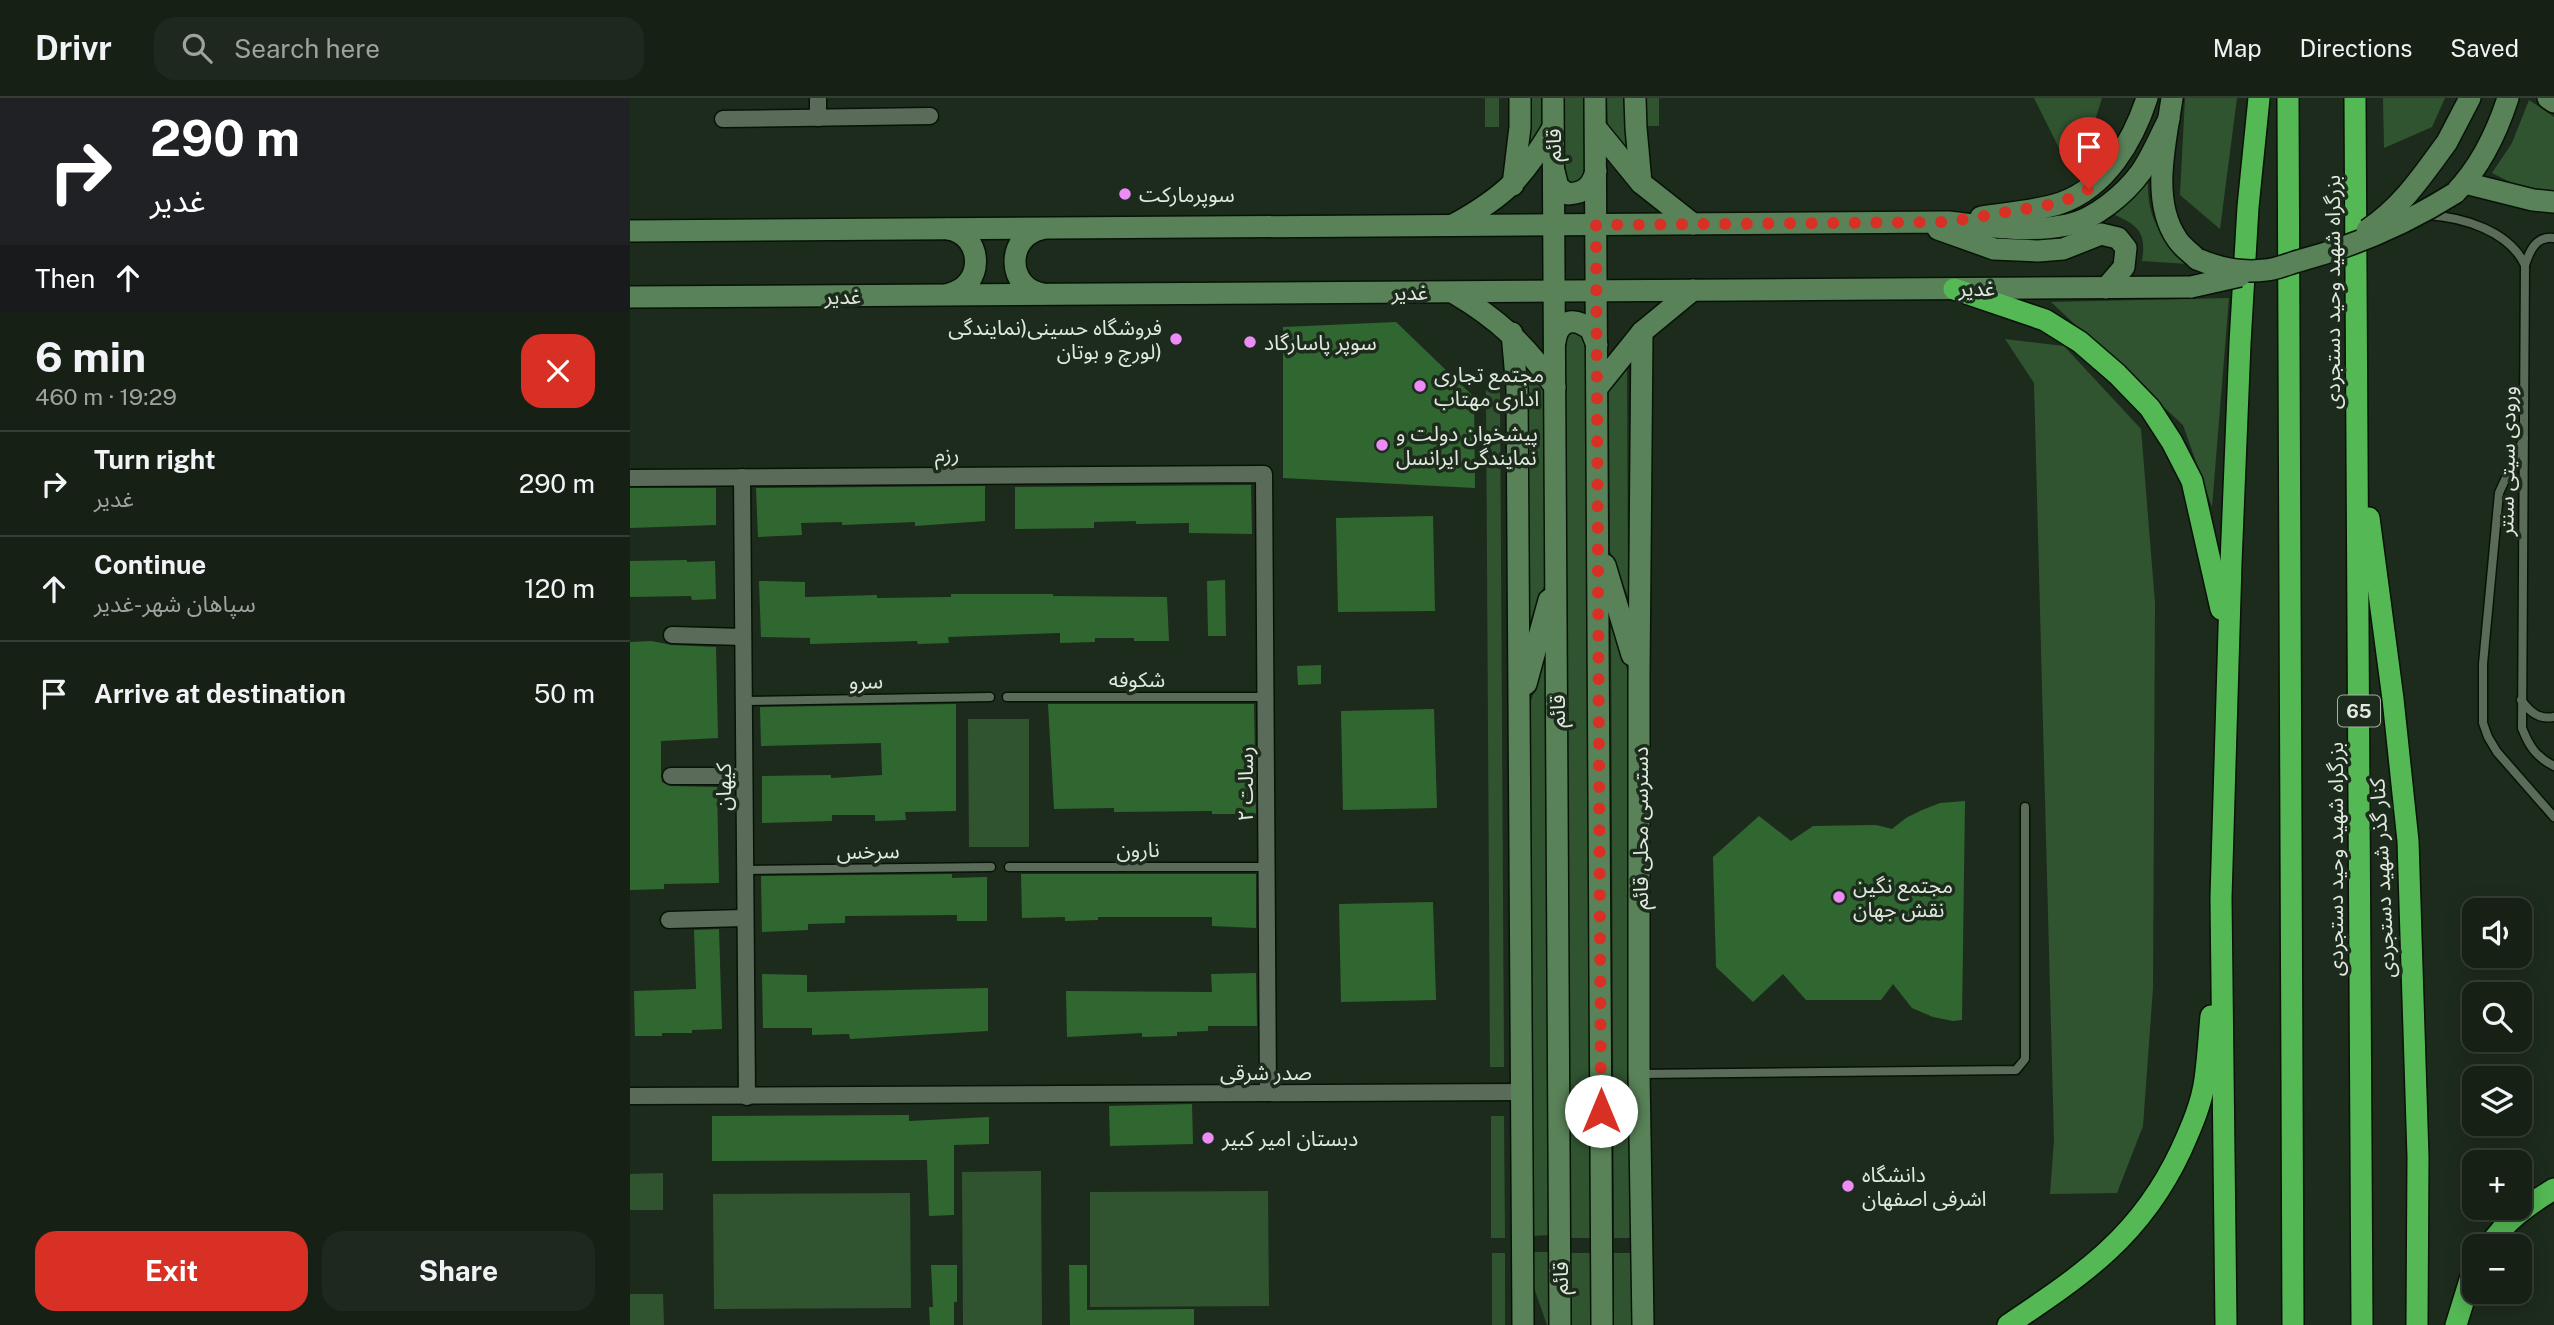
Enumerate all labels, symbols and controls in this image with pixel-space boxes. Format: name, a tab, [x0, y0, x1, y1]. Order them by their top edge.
search box	[154, 17, 644, 80]
text: Drivr	[35, 29, 112, 67]
icon: search	[178, 29, 216, 67]
text: Search here	[234, 33, 380, 64]
text: Map	[2213, 34, 2262, 62]
text: Directions	[2300, 34, 2412, 62]
text: Saved	[2450, 34, 2519, 62]
text: 290 m	[150, 109, 300, 167]
pin	[2059, 117, 2119, 189]
icon: right	[35, 126, 126, 217]
icon: arrive	[2070, 128, 2108, 166]
street label: قائم	[1541, 129, 1569, 161]
street label: بزرگراه شهید وحید دستجردی	[2320, 175, 2345, 409]
text: غدیر	[150, 182, 205, 219]
place label: سوپرمارکت	[1139, 182, 1235, 208]
marker: سوپرمارکت	[1117, 186, 1133, 202]
icon: ahead	[109, 259, 147, 297]
text: Then	[35, 263, 95, 294]
street label: غدیر	[1958, 276, 1995, 301]
street label: غدیر	[1391, 280, 1428, 305]
street label: غدیر	[824, 284, 861, 309]
place label: فروشگاه حسینی(نمایندگی لورچ و بوتان)	[948, 315, 1162, 367]
place label: سوپر پاسارگاد	[1264, 330, 1377, 356]
marker: فروشگاه حسینی(نمایندگی لورچ و بوتان)	[1168, 331, 1184, 347]
text: 6 min	[35, 332, 146, 381]
button: close	[521, 334, 595, 408]
marker: سوپر پاسارگاد	[1242, 334, 1258, 350]
place label: مجتمع تجاری اداری مهتاب	[1434, 362, 1544, 411]
marker: مجتمع تجاری اداری مهتاب	[1412, 378, 1428, 394]
text: 460 m · 19:29	[35, 383, 177, 410]
street label: ورودی سیتی سنتر	[2493, 386, 2521, 537]
place label: پیشخوان دولت و نمایندگی ایرانسل	[1396, 421, 1538, 470]
marker: پیشخوان دولت و نمایندگی ایرانسل	[1374, 437, 1390, 453]
street label: رزم	[934, 441, 960, 471]
text: Turn right	[94, 444, 216, 475]
icon: right	[35, 465, 73, 503]
text: 290 m	[519, 468, 595, 499]
text: غدیر	[94, 485, 134, 512]
text: Continue	[94, 549, 206, 580]
icon: ahead	[35, 570, 73, 608]
text: 120 m	[524, 573, 595, 604]
text: سپاهان شهر-غدیر	[94, 590, 256, 617]
street label: شکوفه	[1109, 667, 1165, 692]
street label: سرو	[849, 668, 883, 694]
icon: arrive	[35, 675, 73, 713]
text: Arrive at destination	[94, 678, 346, 709]
text: 50 m	[534, 678, 595, 709]
street label: قائم	[1545, 695, 1573, 727]
road number: 65	[2338, 696, 2380, 726]
street label: بزرگراه شهید وحید دستجردی	[2323, 742, 2348, 976]
street label: رسالت ۲	[1233, 746, 1258, 822]
street label: دسترسی محلی قائم	[1628, 746, 1656, 910]
street label: کیهان	[711, 763, 736, 811]
street label: کنار گذر شهید دستجردی	[2364, 777, 2400, 979]
street label: نارون	[1116, 837, 1160, 862]
street label: سرخس	[836, 838, 900, 864]
place label: مجتمع نگین نقش جهان	[1853, 873, 1953, 922]
marker: مجتمع نگین نقش جهان	[1831, 889, 1847, 905]
map controls	[2462, 898, 2532, 1304]
button: sound	[2462, 898, 2532, 968]
button: search	[2462, 982, 2532, 1052]
street label: صدر شرقی	[1220, 1060, 1312, 1085]
button: layers	[2462, 1066, 2532, 1136]
position arrow	[1564, 1074, 1638, 1148]
place label: دبستان امیر کبیر	[1221, 1126, 1358, 1151]
marker: دبستان امیر کبیر	[1200, 1130, 1216, 1146]
button: +	[2462, 1150, 2532, 1220]
place label: دانشگاه اشرفی اصفهان	[1862, 1162, 1987, 1211]
marker: دانشگاه اشرفی اصفهان	[1840, 1178, 1856, 1194]
button: Exit	[35, 1231, 308, 1311]
button: Share	[322, 1231, 595, 1311]
button: −	[2462, 1234, 2532, 1304]
street label: قائم	[1548, 1262, 1576, 1294]

